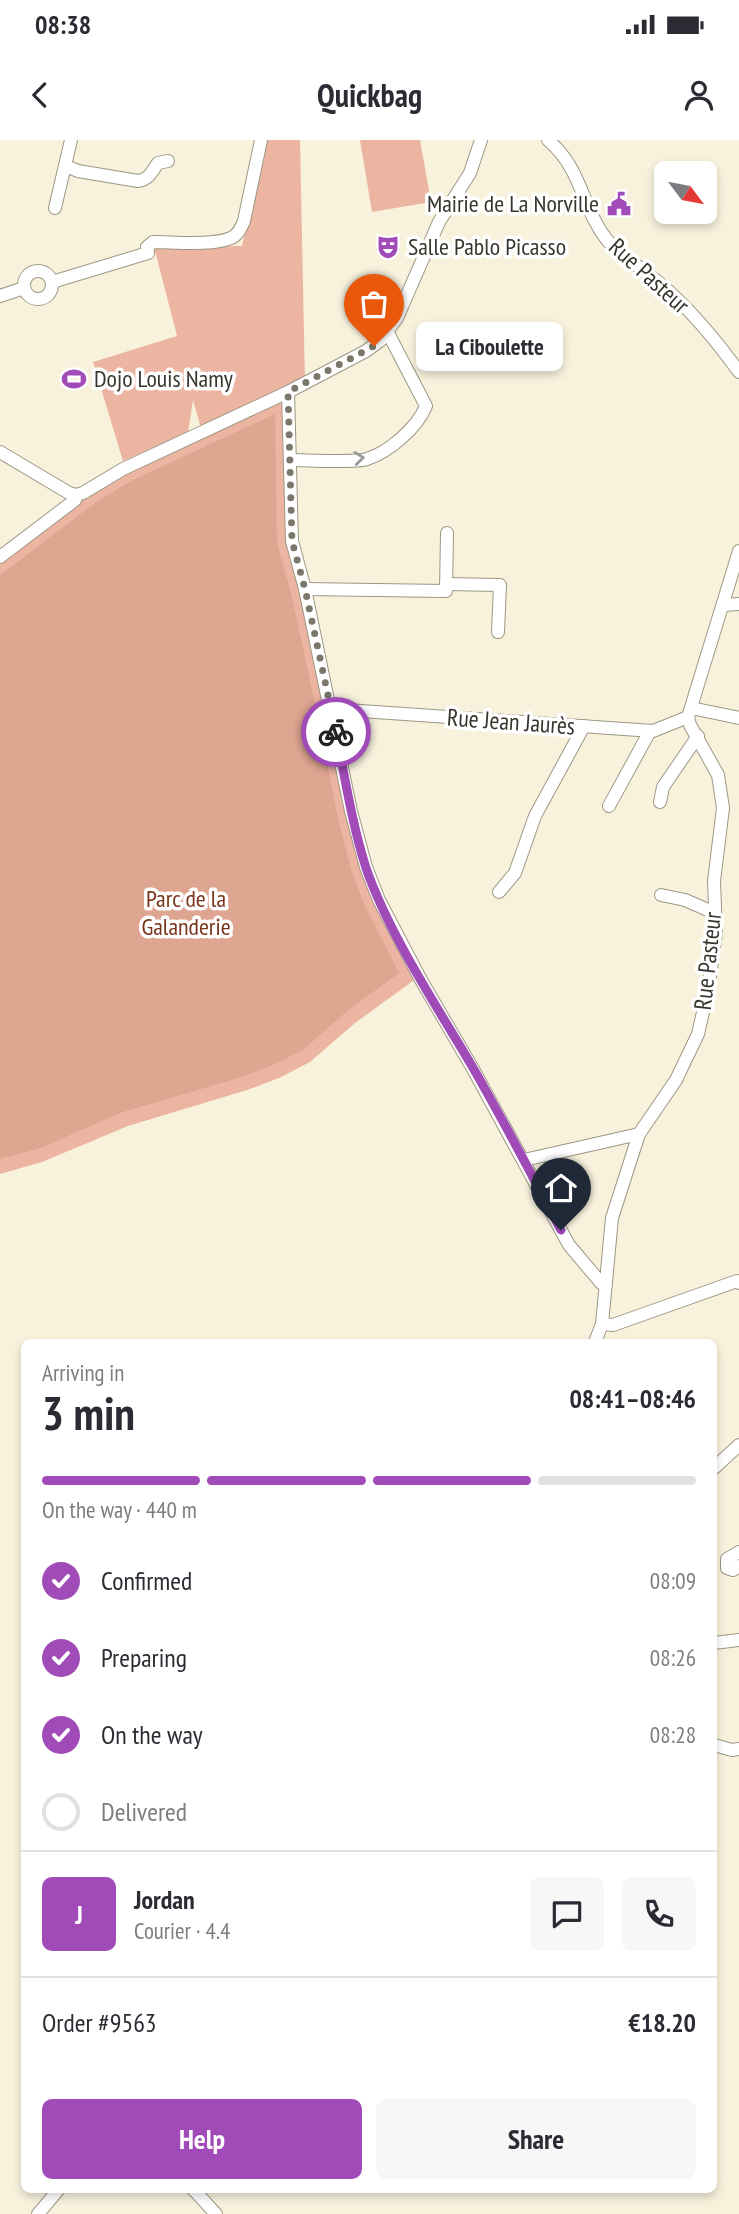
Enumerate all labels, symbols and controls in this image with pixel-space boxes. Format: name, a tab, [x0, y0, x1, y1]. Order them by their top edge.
text: 08:38	[35, 8, 91, 41]
text: Quickbag	[317, 74, 422, 116]
icon: back	[21, 76, 59, 114]
icon: person	[680, 76, 718, 114]
north arrow	[654, 161, 718, 224]
map controls	[654, 161, 717, 224]
place label: Mairie de La Norville	[427, 188, 599, 219]
public building icon: Mairie de La Norville	[605, 190, 633, 218]
place label: Salle Pablo Picasso	[408, 231, 566, 262]
street label: Rue Pasteur	[602, 231, 696, 320]
theatre icon: Salle Pablo Picasso	[374, 233, 402, 261]
pin	[344, 274, 404, 346]
icon: bag	[355, 285, 393, 323]
callout: La Ciboulette	[416, 322, 563, 370]
text: La Ciboulette	[435, 332, 544, 361]
place label: Dojo Louis Namy	[94, 363, 233, 394]
sports icon: Dojo Louis Namy	[60, 365, 88, 393]
one-way arrow	[353, 451, 365, 466]
courier	[301, 697, 371, 767]
street label: Rue Jean Jaurès	[446, 702, 576, 741]
icon: bike	[317, 713, 355, 751]
park label: Parc de la Galanderie	[141, 883, 231, 942]
street label: Rue Pasteur	[687, 910, 728, 1011]
pin	[531, 1158, 591, 1230]
icon: home	[542, 1169, 580, 1207]
text: Arriving in	[42, 1358, 124, 1387]
text: 08:41–08:46	[569, 1382, 696, 1415]
text: 3 min	[42, 1383, 135, 1443]
text: On the way · 440 m	[42, 1495, 197, 1524]
icon: check	[42, 1562, 80, 1600]
text: Confirmed	[101, 1564, 192, 1597]
text: 08:09	[650, 1566, 696, 1595]
icon: check	[42, 1639, 80, 1677]
text: Preparing	[101, 1641, 187, 1674]
text: 08:26	[650, 1643, 696, 1672]
icon: check	[42, 1716, 80, 1754]
text: On the way	[101, 1718, 203, 1751]
text: 08:28	[650, 1720, 696, 1749]
text: Delivered	[101, 1795, 187, 1828]
button: chat	[530, 1877, 604, 1951]
button: phone	[622, 1877, 696, 1951]
text: Jordan	[134, 1883, 195, 1916]
text: J	[75, 1898, 83, 1931]
text: Courier · 4.4	[134, 1916, 230, 1945]
text: Order #9563	[42, 2006, 157, 2039]
text: €18.20	[628, 2006, 696, 2039]
button: Help	[42, 2099, 362, 2179]
button: Share	[376, 2099, 696, 2179]

